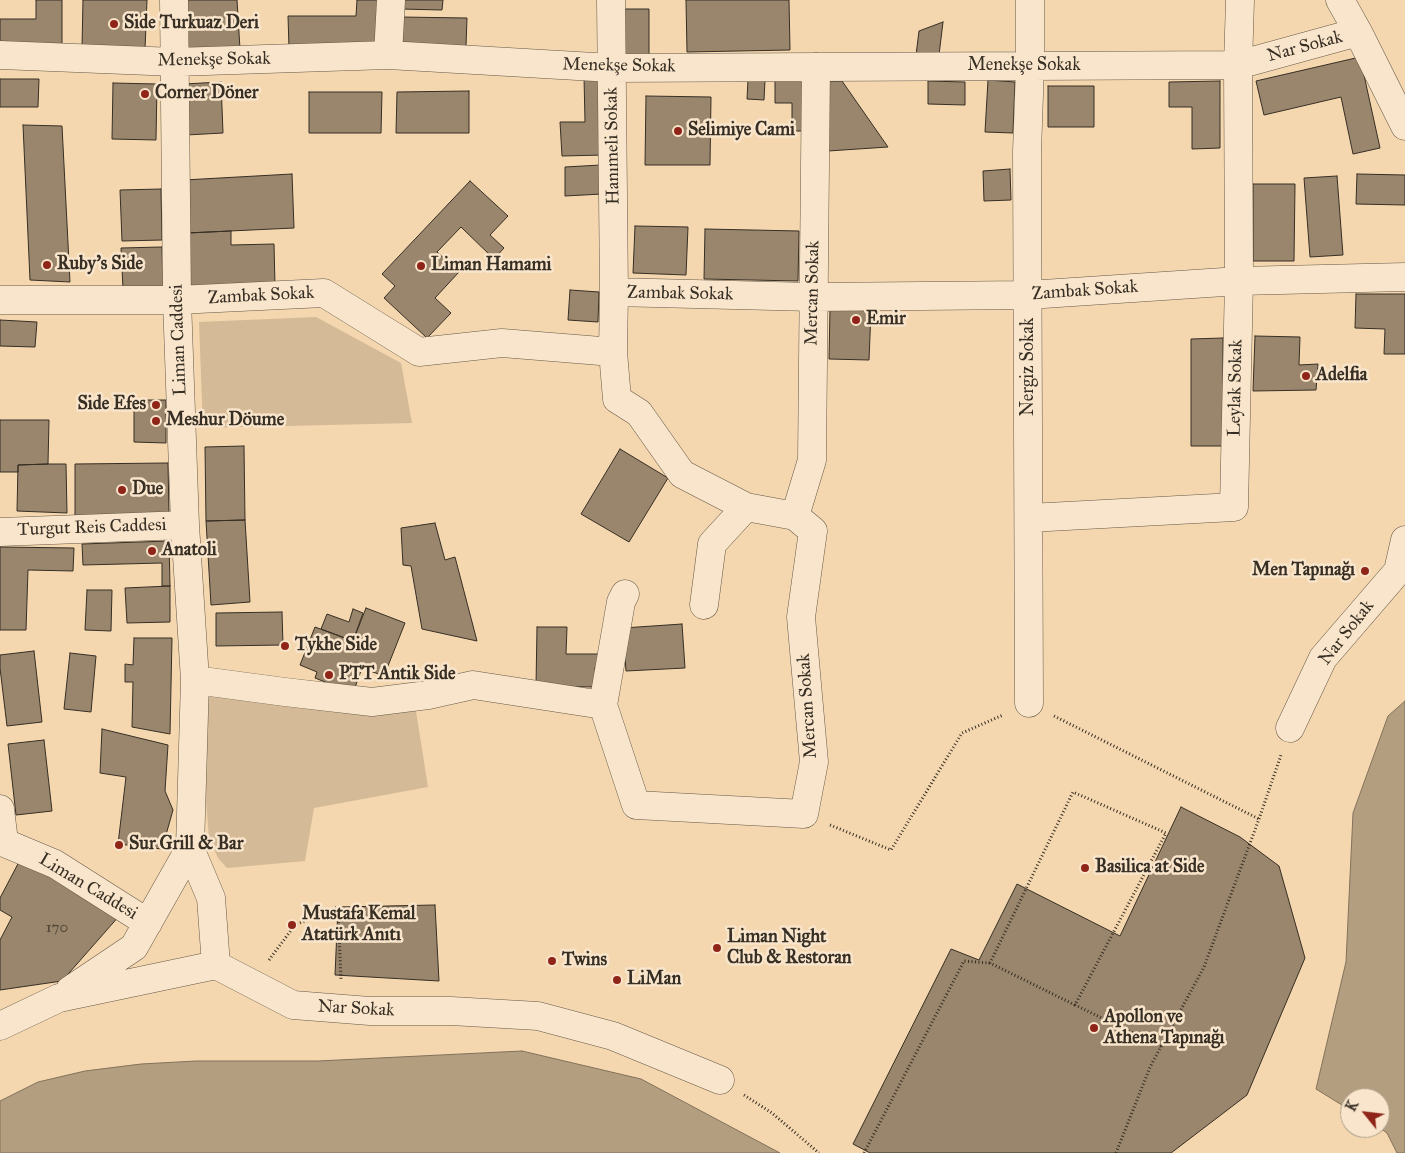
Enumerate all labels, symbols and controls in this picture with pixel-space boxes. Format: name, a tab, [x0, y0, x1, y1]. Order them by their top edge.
place label: Side Turkuaz Deri	[124, 13, 259, 35]
marker: Side Turkuaz Deri	[108, 18, 120, 30]
street label: Nar Sokak	[1265, 27, 1345, 67]
street label: Menekşe Sokak	[157, 48, 271, 72]
street label: Menekşe Sokak	[562, 54, 676, 78]
street label: Menekşe Sokak	[967, 55, 1081, 77]
place label: Corner Döner	[155, 83, 258, 105]
street label: Hanımeli Sokak	[601, 87, 625, 205]
marker: Corner Döner	[139, 88, 151, 100]
place label: Selimiye Cami	[688, 120, 795, 142]
marker: Selimiye Cami	[672, 125, 684, 137]
street label: Mercan Sokak	[801, 240, 825, 346]
place label: Ruby's Side	[57, 254, 143, 276]
place label: Liman Hamami	[431, 255, 552, 277]
marker: Ruby's Side	[41, 259, 53, 271]
marker: Liman Hamami	[415, 260, 427, 272]
street label: Zambak Sokak	[1031, 277, 1139, 305]
street label: Zambak Sokak	[207, 282, 315, 310]
street label: Zambak Sokak	[627, 282, 733, 306]
street label: Liman Caddesi	[166, 284, 192, 396]
place label: Emir	[866, 309, 906, 331]
marker: Emir	[850, 314, 862, 326]
street label: Nergiz Sokak	[1018, 318, 1040, 416]
street label: Leylak Sokak	[1224, 339, 1248, 437]
place label: Adelfia	[1316, 365, 1367, 387]
marker: Adelfia	[1300, 370, 1312, 382]
place label: Side Efes	[77, 394, 146, 416]
marker: Side Efes	[150, 399, 162, 411]
place label: Meshur Döume	[166, 410, 284, 432]
marker: Meshur Döume	[150, 415, 162, 427]
place label: Due	[132, 479, 163, 501]
marker: Due	[116, 484, 128, 496]
street label: Turgut Reis Caddesi	[17, 515, 167, 541]
place label: Anatoli	[162, 540, 217, 562]
marker: Anatoli	[146, 545, 158, 557]
place label: Men Tapınağı	[1252, 560, 1355, 582]
marker: Men Tapınağı	[1359, 565, 1371, 577]
street label: Nar Sokak	[1315, 596, 1379, 670]
place label: Tykhe Side	[295, 635, 377, 657]
marker: Tykhe Side	[279, 640, 291, 652]
street label: Mercan Sokak	[794, 653, 822, 759]
place label: PTT Antik Side	[339, 664, 455, 686]
marker: PTT Antik Side	[323, 669, 335, 681]
place label: Sur Grill & Bar	[129, 834, 243, 856]
marker: Sur Grill & Bar	[113, 839, 125, 851]
street label: Liman Caddesi	[35, 849, 141, 925]
place label: Basilica at Side	[1095, 857, 1204, 879]
marker: Basilica at Side	[1079, 862, 1091, 874]
place label: Mustafa Kemal Atatürk Anıtı	[302, 904, 416, 946]
house number: 170	[46, 919, 68, 937]
marker: Mustafa Kemal Atatürk Anıtı	[286, 919, 298, 931]
place label: Liman Night Club & Restoran	[727, 927, 852, 970]
marker: Liman Night Club & Restoran	[711, 942, 723, 954]
place label: Twins	[562, 950, 607, 972]
marker: Twins	[546, 955, 558, 967]
place label: LiMan	[627, 969, 681, 991]
marker: LiMan	[611, 974, 623, 986]
street label: Nar Sokak	[317, 996, 395, 1022]
place label: Apollon ve Athena Tapınağı	[1104, 1007, 1224, 1050]
marker: Apollon ve Athena Tapınağı	[1088, 1022, 1100, 1034]
north arrow	[1340, 1088, 1390, 1138]
text: K	[1342, 1098, 1362, 1114]

